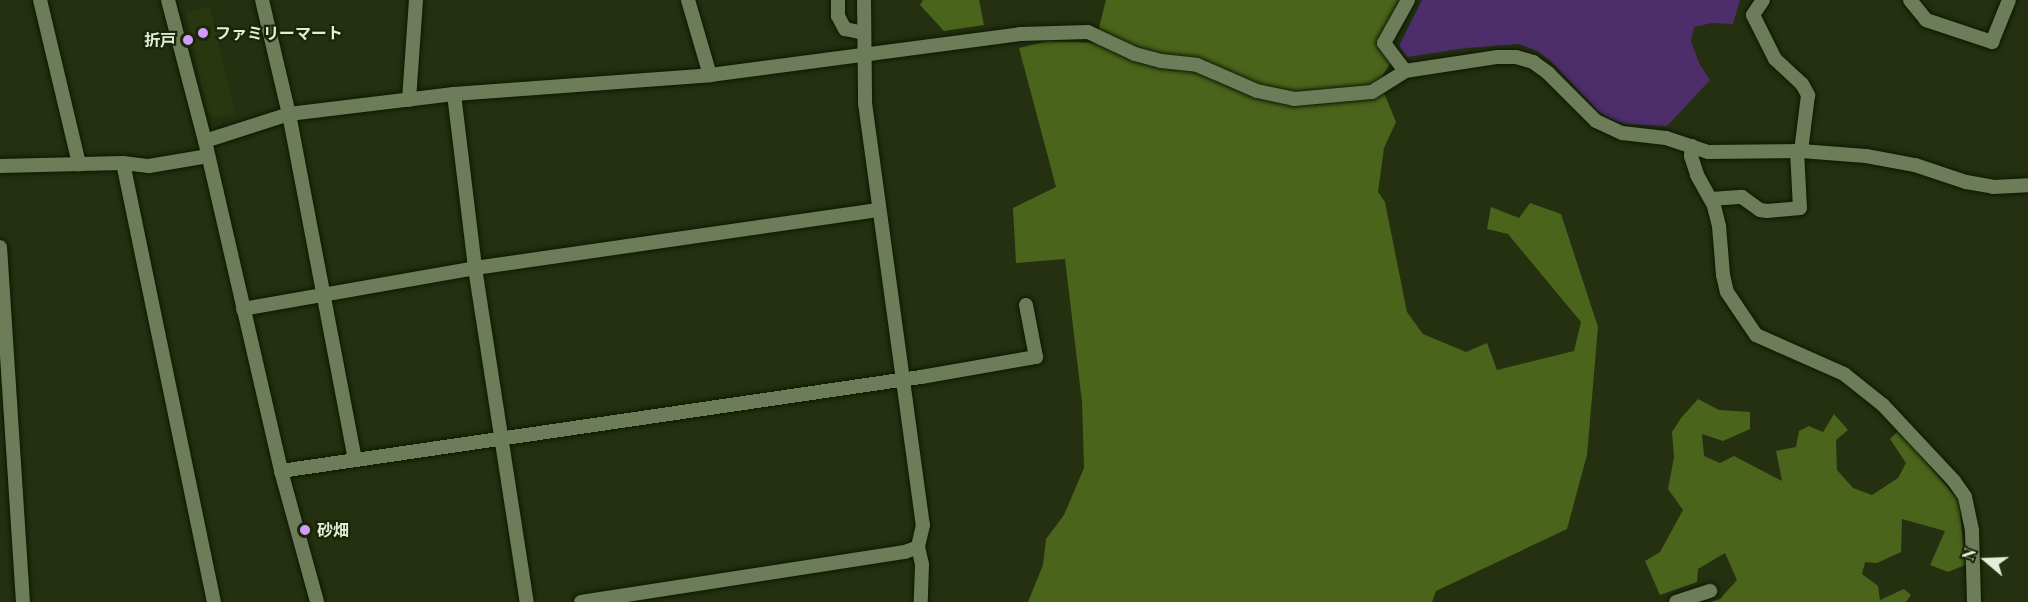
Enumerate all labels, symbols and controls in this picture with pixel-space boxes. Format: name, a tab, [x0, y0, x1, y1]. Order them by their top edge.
place label: ファミリーマート	[215, 23, 343, 43]
marker: ファミリーマート	[196, 26, 210, 40]
place label: 折戸	[144, 30, 176, 50]
marker: 折戸	[181, 33, 195, 47]
place label: 砂畑	[317, 520, 349, 540]
marker: 砂畑	[298, 523, 312, 537]
north arrow	[1956, 530, 2016, 590]
text: N	[1957, 545, 1980, 563]

